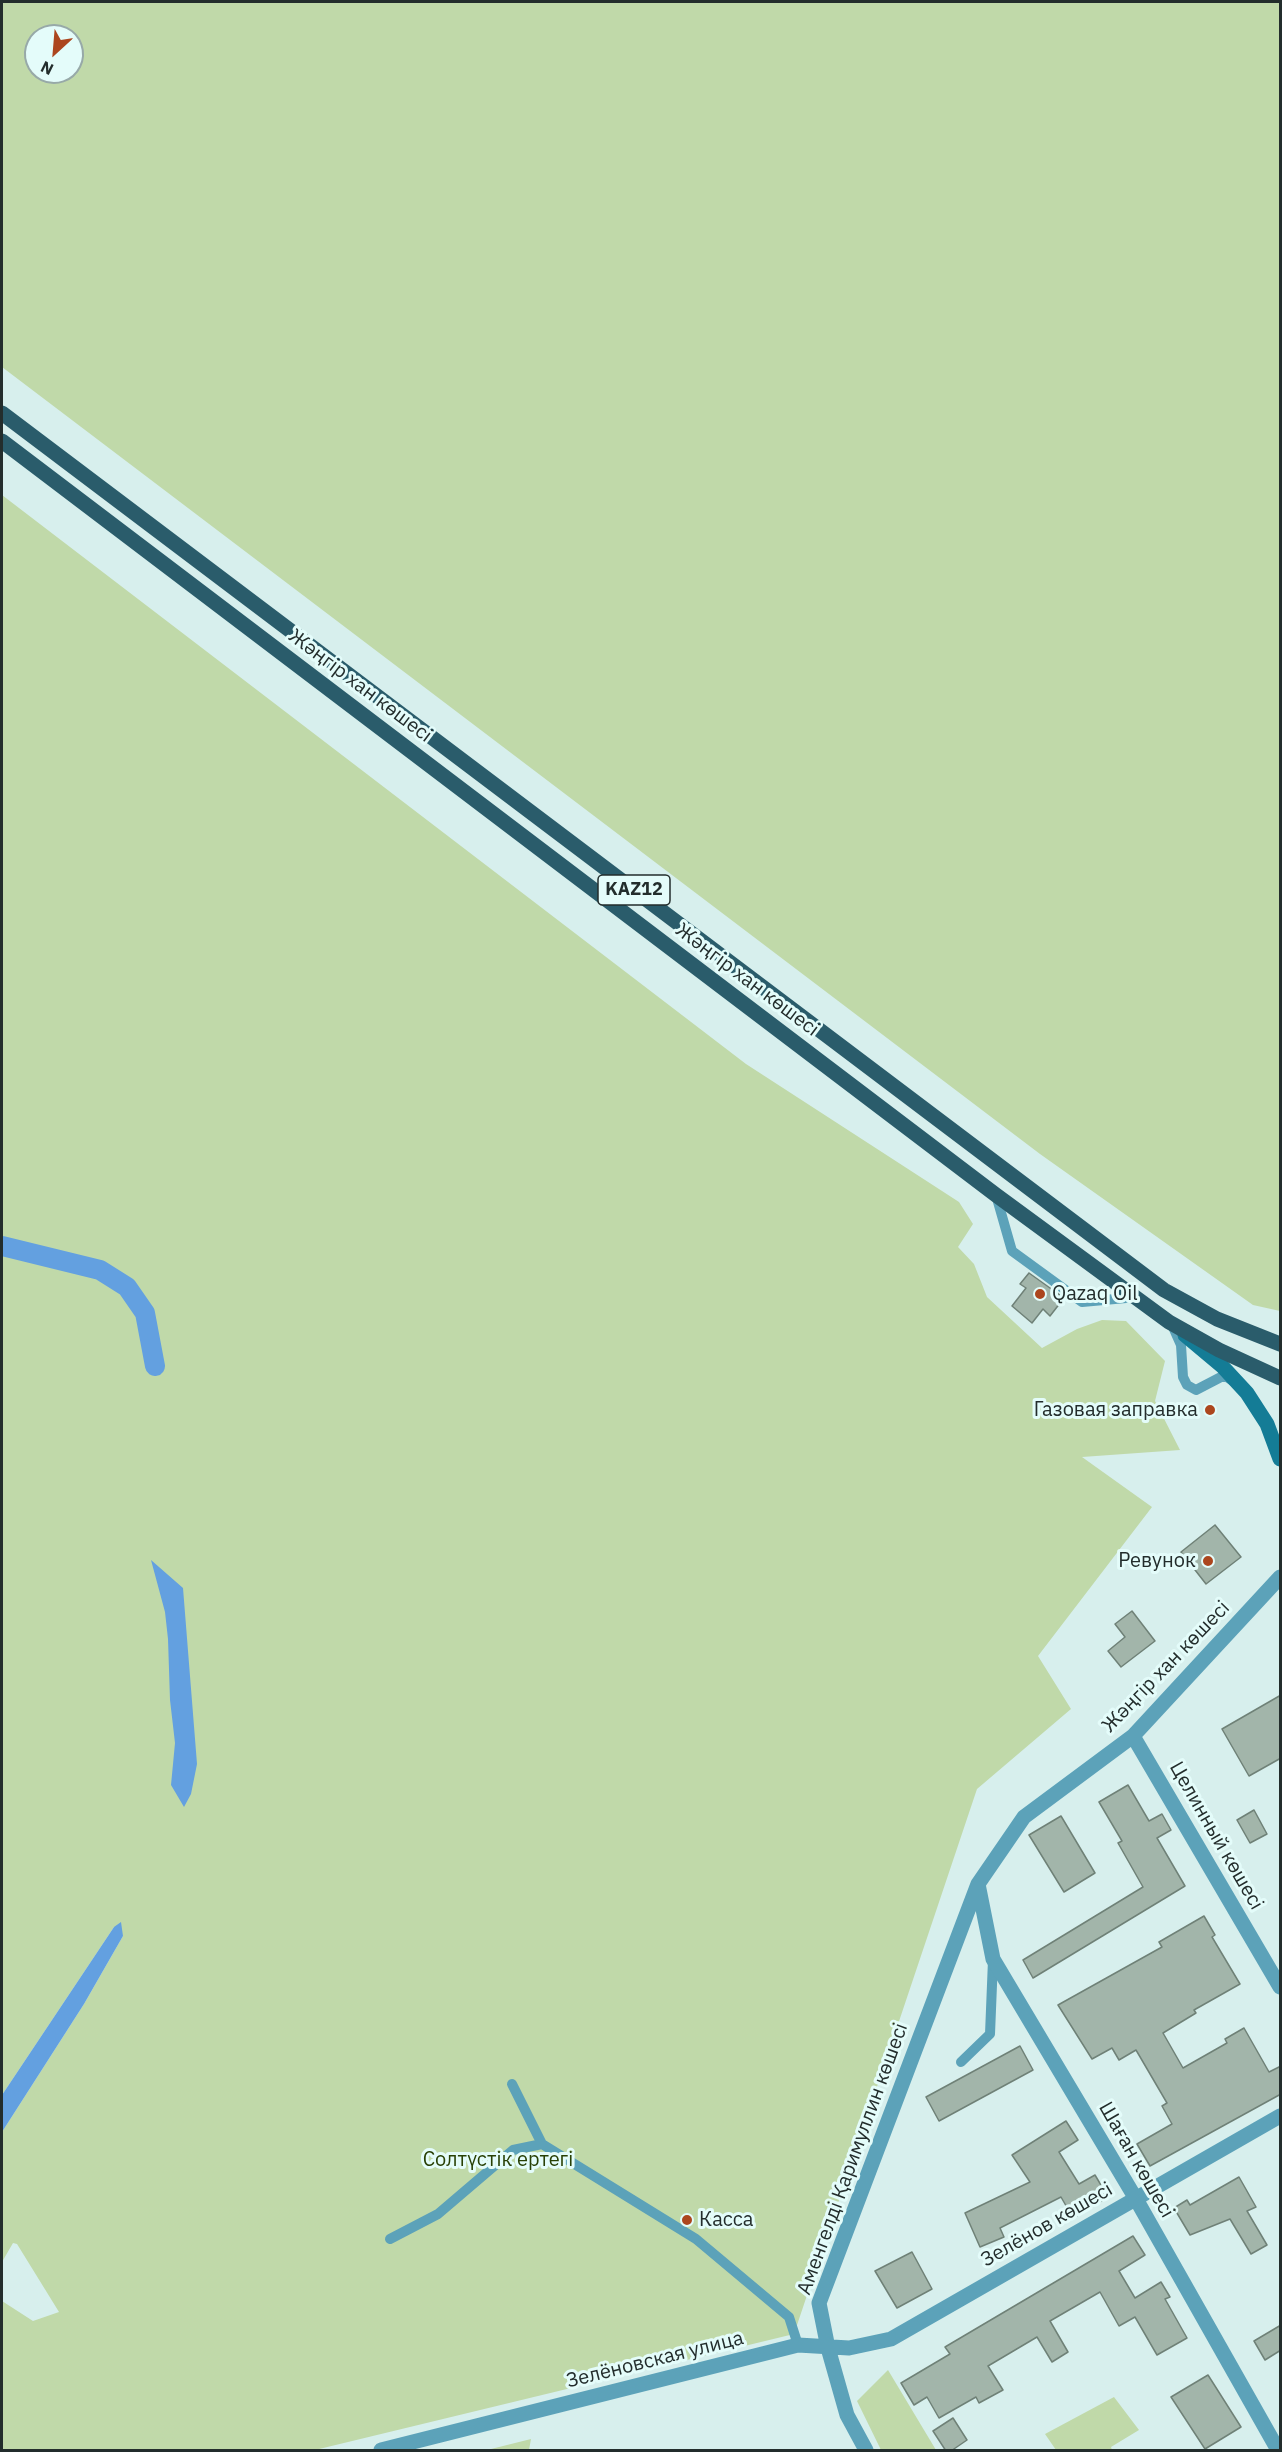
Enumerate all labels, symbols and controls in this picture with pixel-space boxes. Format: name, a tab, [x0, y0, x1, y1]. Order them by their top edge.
north arrow	[24, 24, 84, 84]
text: N	[37, 57, 57, 80]
street label: Жәңгір хан көшесі	[284, 624, 436, 748]
road number: KAZ12	[598, 875, 670, 905]
street label: Жәңгір хан көшесі	[671, 918, 823, 1042]
place label: Qazaq Oil	[1052, 1282, 1138, 1306]
marker: Qazaq Oil	[1033, 1287, 1047, 1301]
place label: Газовая заправка	[1034, 1398, 1198, 1422]
marker: Газовая заправка	[1203, 1403, 1217, 1417]
place label: Ревунок	[1118, 1549, 1196, 1573]
marker: Ревунок	[1201, 1554, 1215, 1568]
street label: Жәңгір хан көшесі	[1097, 1596, 1235, 1738]
street label: Целинный көшесі	[1164, 1758, 1268, 1914]
street label: Аменгелді Қаримуллин көшесі	[793, 2020, 913, 2298]
street label: Шаған көшесі	[1093, 2098, 1179, 2222]
park label: Солтүстік ертегі	[423, 2148, 573, 2172]
street label: Зелёнов көшесі	[977, 2178, 1117, 2272]
place label: Касса	[699, 2208, 753, 2232]
marker: Касса	[680, 2213, 694, 2227]
street label: Зелёновская улица	[564, 2326, 746, 2394]

